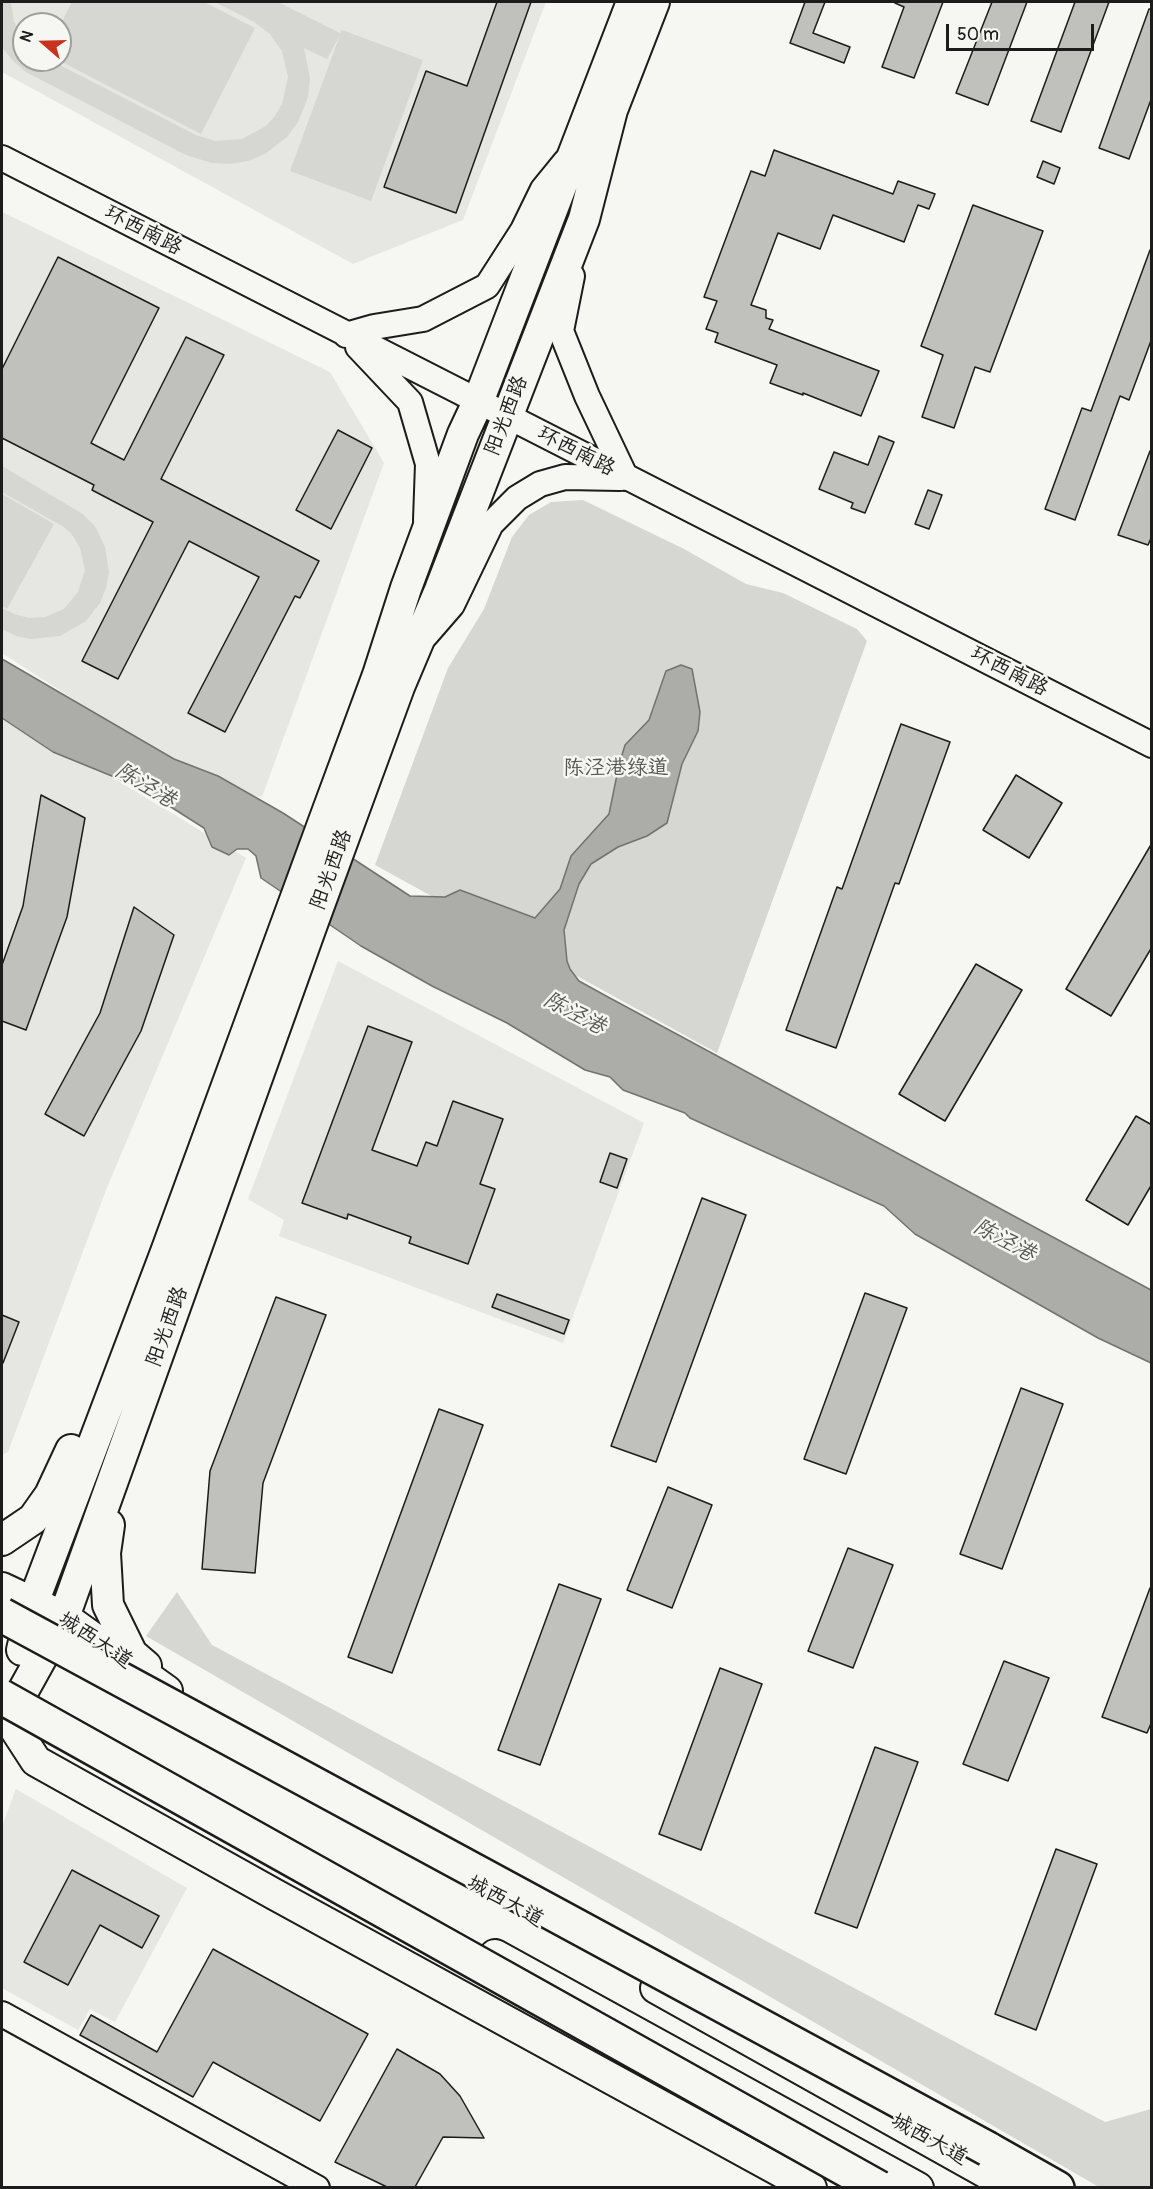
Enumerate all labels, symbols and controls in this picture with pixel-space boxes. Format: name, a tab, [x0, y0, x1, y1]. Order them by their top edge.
north arrow	[12, 12, 72, 72]
scale bar	[949, 12, 1098, 50]
text: 50 m	[957, 23, 999, 46]
text: N	[16, 28, 38, 45]
street label: 环西南路	[100, 201, 186, 261]
street label: 阳光西路	[480, 372, 534, 460]
street label: 环西南路	[533, 422, 619, 482]
street label: 环西南路	[966, 642, 1052, 702]
park label: 陈泾港绿道	[564, 756, 668, 782]
water label: 陈泾港	[110, 758, 180, 814]
street label: 阳光西路	[306, 826, 358, 914]
water label: 陈泾港	[539, 987, 609, 1041]
water label: 陈泾港	[969, 1214, 1039, 1268]
street label: 阳光西路	[142, 1283, 194, 1371]
street label: 城西大道	[53, 1607, 137, 1675]
street label: 城西大道	[462, 1871, 548, 1933]
street label: 城西大道	[886, 2109, 972, 2171]

